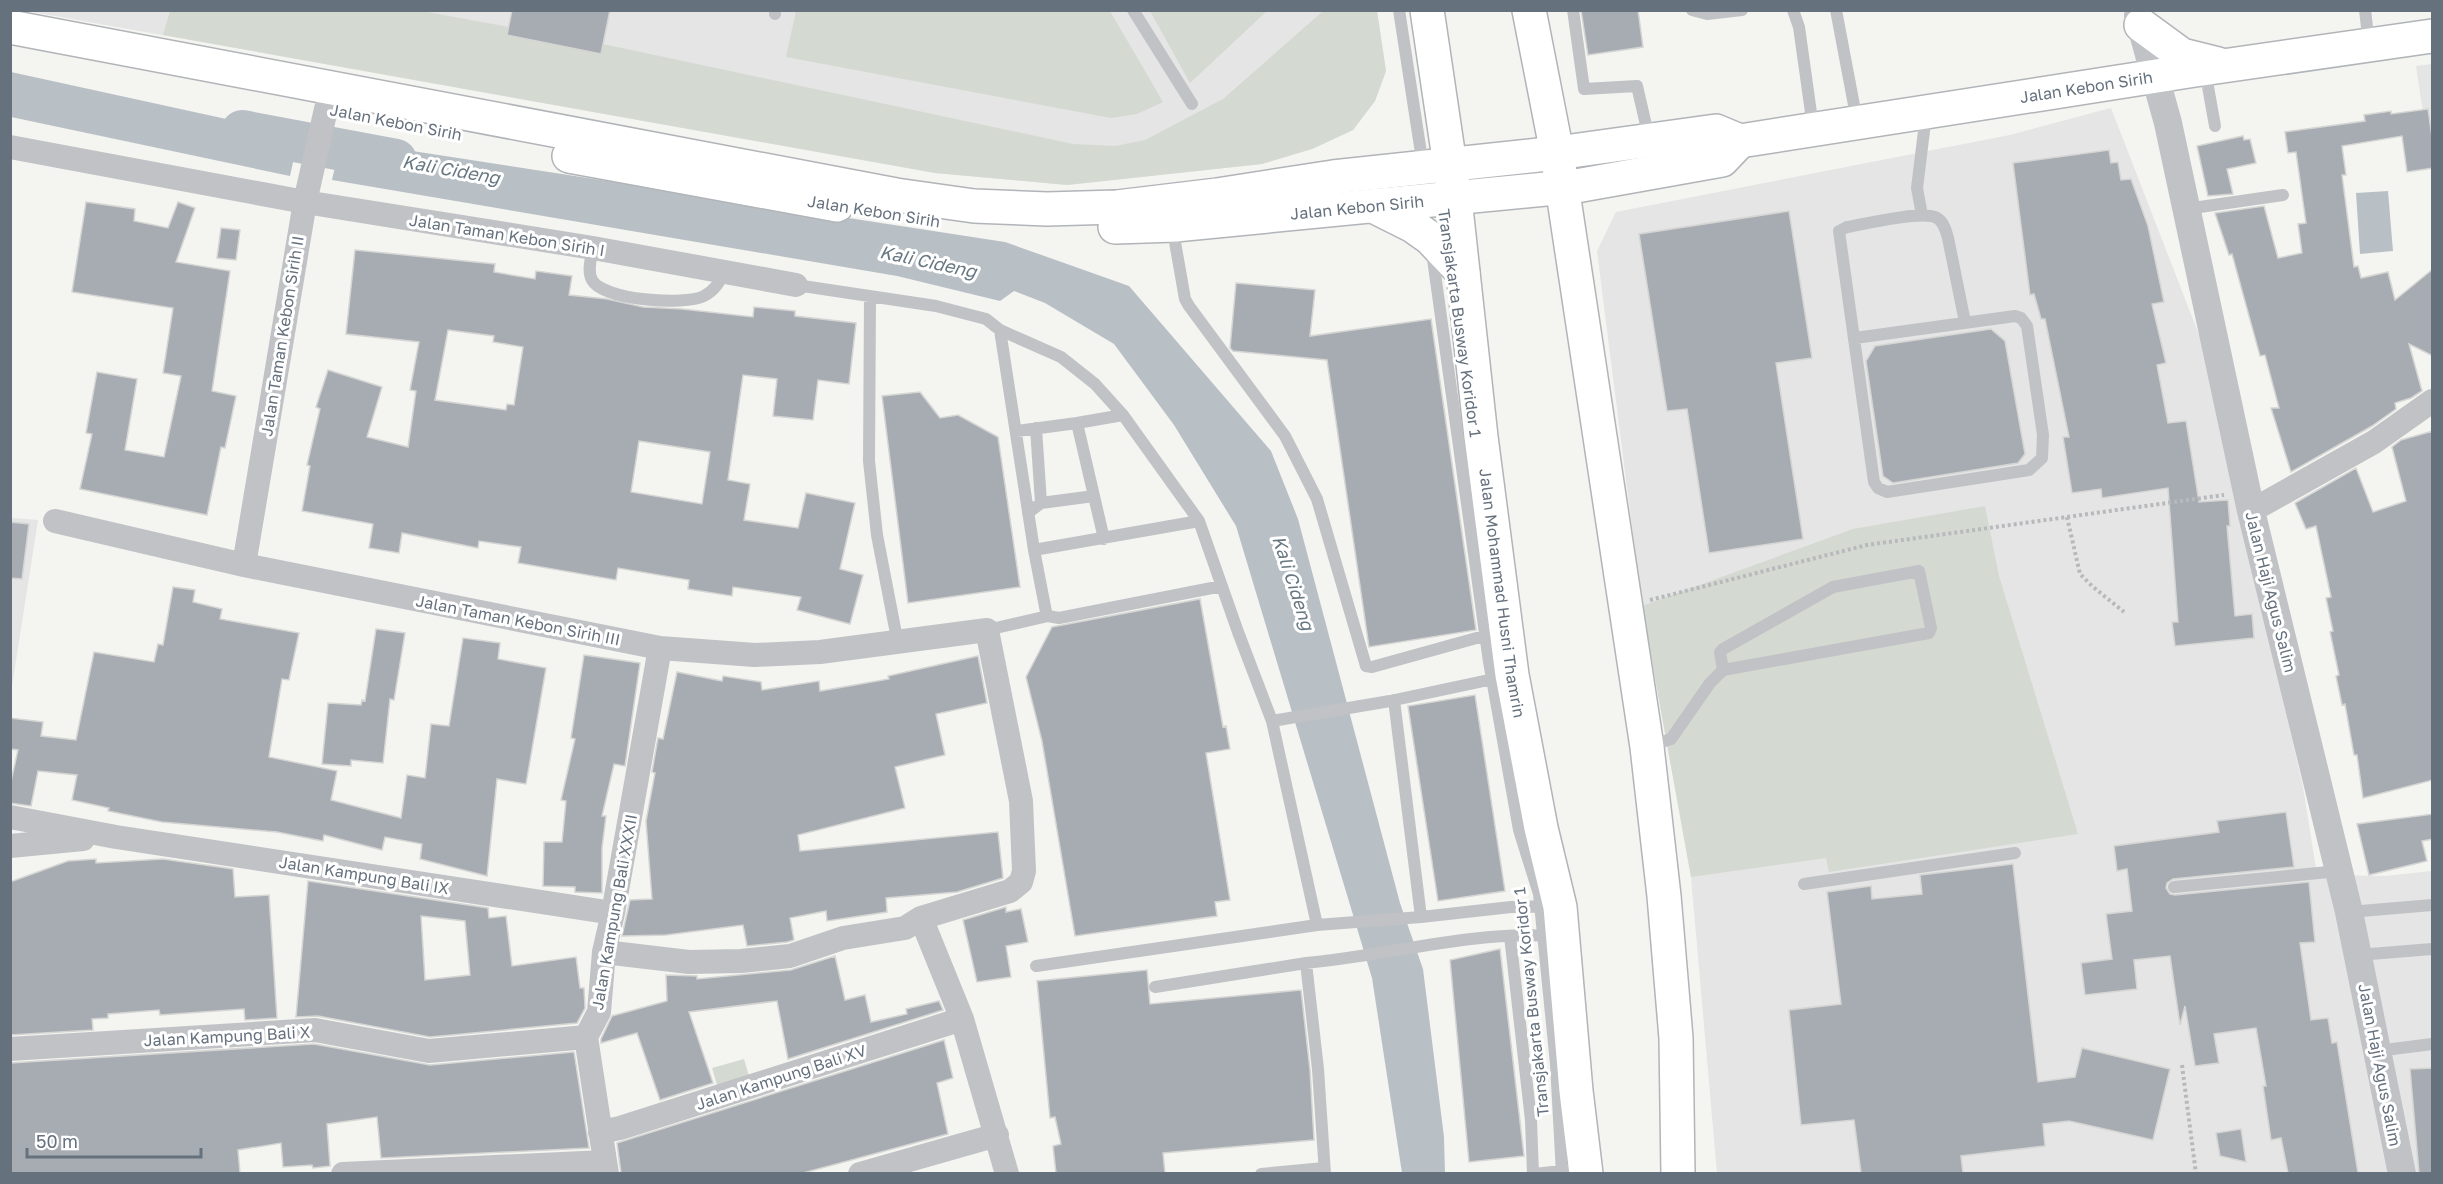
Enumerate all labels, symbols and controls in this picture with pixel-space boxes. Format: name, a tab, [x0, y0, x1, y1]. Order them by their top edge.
street label: Jalan Kebon Sirih	[2018, 67, 2154, 107]
street label: Jalan Kebon Sirih	[328, 99, 464, 145]
water label: Kali Cideng	[401, 150, 503, 189]
street label: Jalan Kebon Sirih	[806, 191, 942, 231]
street label: Jalan Kebon Sirih	[1289, 191, 1425, 224]
street label: Transjakarta Busway Koridor 1	[1434, 207, 1486, 439]
street label: Jalan Taman Kebon Sirih I	[408, 210, 606, 260]
street label: Jalan Taman Kebon Sirih II	[256, 234, 308, 438]
water label: Kali Cideng	[878, 240, 980, 282]
street label: Jalan Mohammad Husni Thamrin	[1475, 467, 1530, 719]
street label: Jalan Haji Agus Salim	[2241, 509, 2301, 675]
water label: Kali Cideng	[1268, 533, 1320, 635]
street label: Jalan Taman Kebon Sirih III	[414, 590, 622, 650]
street label: Jalan Kampung Bali XXXII	[587, 813, 641, 1011]
street label: Jalan Kampung Bali IX	[278, 852, 451, 898]
street label: Transjakarta Busway Koridor 1	[1509, 886, 1553, 1118]
street label: Jalan Haji Agus Salim	[2354, 982, 2406, 1148]
street label: Jalan Kampung Bali X	[143, 1022, 311, 1050]
street label: Jalan Kampung Bali XV	[693, 1040, 869, 1114]
scale bar	[27, 1121, 201, 1159]
text: 50 m	[36, 1130, 78, 1152]

